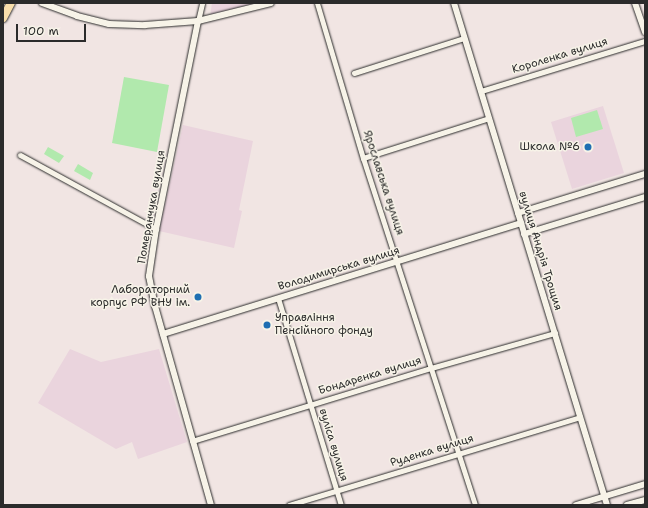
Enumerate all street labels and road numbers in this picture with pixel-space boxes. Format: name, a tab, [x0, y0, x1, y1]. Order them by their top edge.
street label: Короленка вулиця	[511, 35, 609, 77]
street label: Ярославська вулиця	[360, 129, 406, 237]
street label: Померанчука вулиця	[136, 149, 168, 265]
street label: вулиця Андрія Трощия	[516, 190, 564, 312]
street label: Володимирська вулиця	[277, 244, 401, 294]
street label: Бондаренка вулиця	[317, 354, 423, 398]
street label: вуліса вулиця	[316, 407, 350, 483]
street label: Руденка вулиця	[389, 432, 475, 470]

